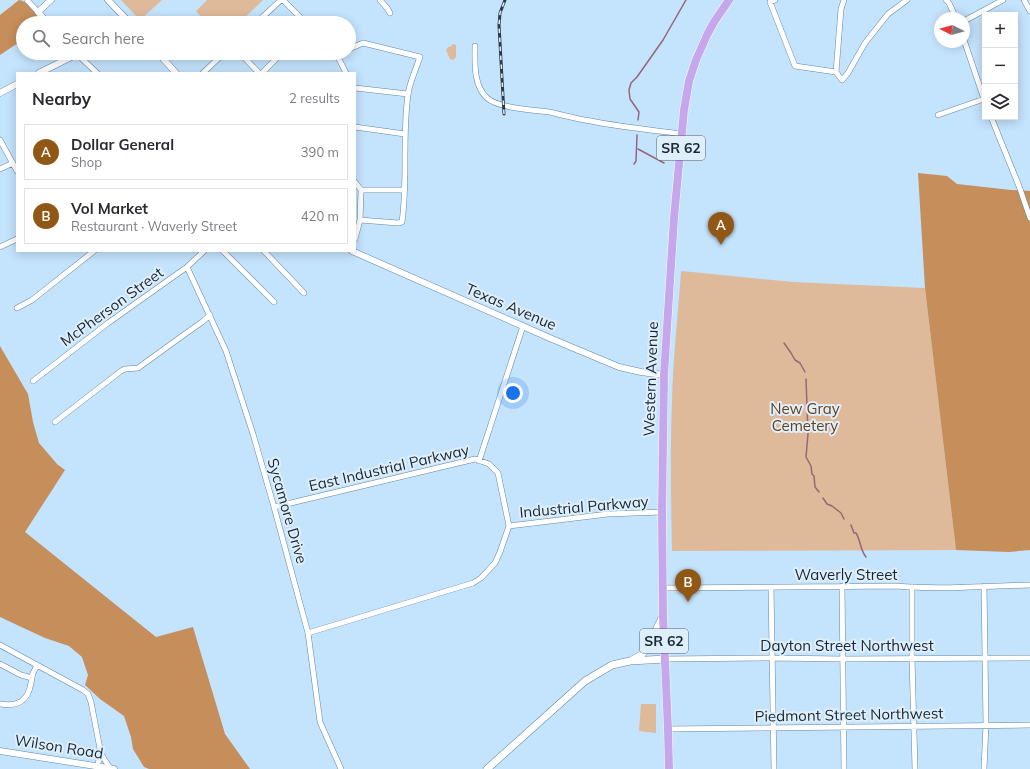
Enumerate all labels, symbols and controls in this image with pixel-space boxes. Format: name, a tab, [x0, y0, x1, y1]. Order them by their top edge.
north arrow	[934, 12, 970, 48]
map controls	[982, 12, 1018, 120]
button: +	[982, 12, 1018, 48]
search box	[16, 16, 356, 60]
icon: search	[30, 27, 52, 49]
text: Search here	[62, 29, 144, 48]
button: −	[982, 48, 1018, 84]
button: layers	[982, 84, 1018, 120]
text: Nearby	[32, 88, 91, 109]
text: 2 results	[289, 90, 340, 106]
text: Dollar General	[71, 135, 174, 154]
road number: SR 62	[657, 136, 705, 160]
text: A	[41, 144, 51, 160]
text: 390 m	[301, 144, 339, 160]
text: Shop	[71, 154, 102, 170]
text: Vol Market	[71, 199, 148, 218]
text: B	[42, 208, 50, 224]
text: 420 m	[301, 208, 339, 224]
pin: A	[708, 212, 734, 245]
text: Restaurant · Waverly Street	[71, 218, 237, 234]
street label: McPherson Street	[57, 263, 167, 350]
street label: Texas Avenue	[463, 279, 559, 334]
street label: Western Avenue	[639, 321, 662, 437]
your location	[503, 383, 523, 403]
park label: New Gray Cemetery	[770, 399, 840, 435]
street label: East Industrial Parkway	[307, 440, 471, 495]
street label: Sycamore Drive	[263, 456, 312, 566]
street label: Industrial Parkway	[519, 491, 649, 522]
street label: Waverly Street	[794, 565, 898, 584]
pin: B	[675, 569, 701, 602]
road number: SR 62	[640, 629, 688, 653]
street label: Dayton Street Northwest	[760, 636, 934, 655]
street label: Piedmont Street Northwest	[754, 703, 944, 726]
street label: Wilson Road	[13, 730, 105, 763]

